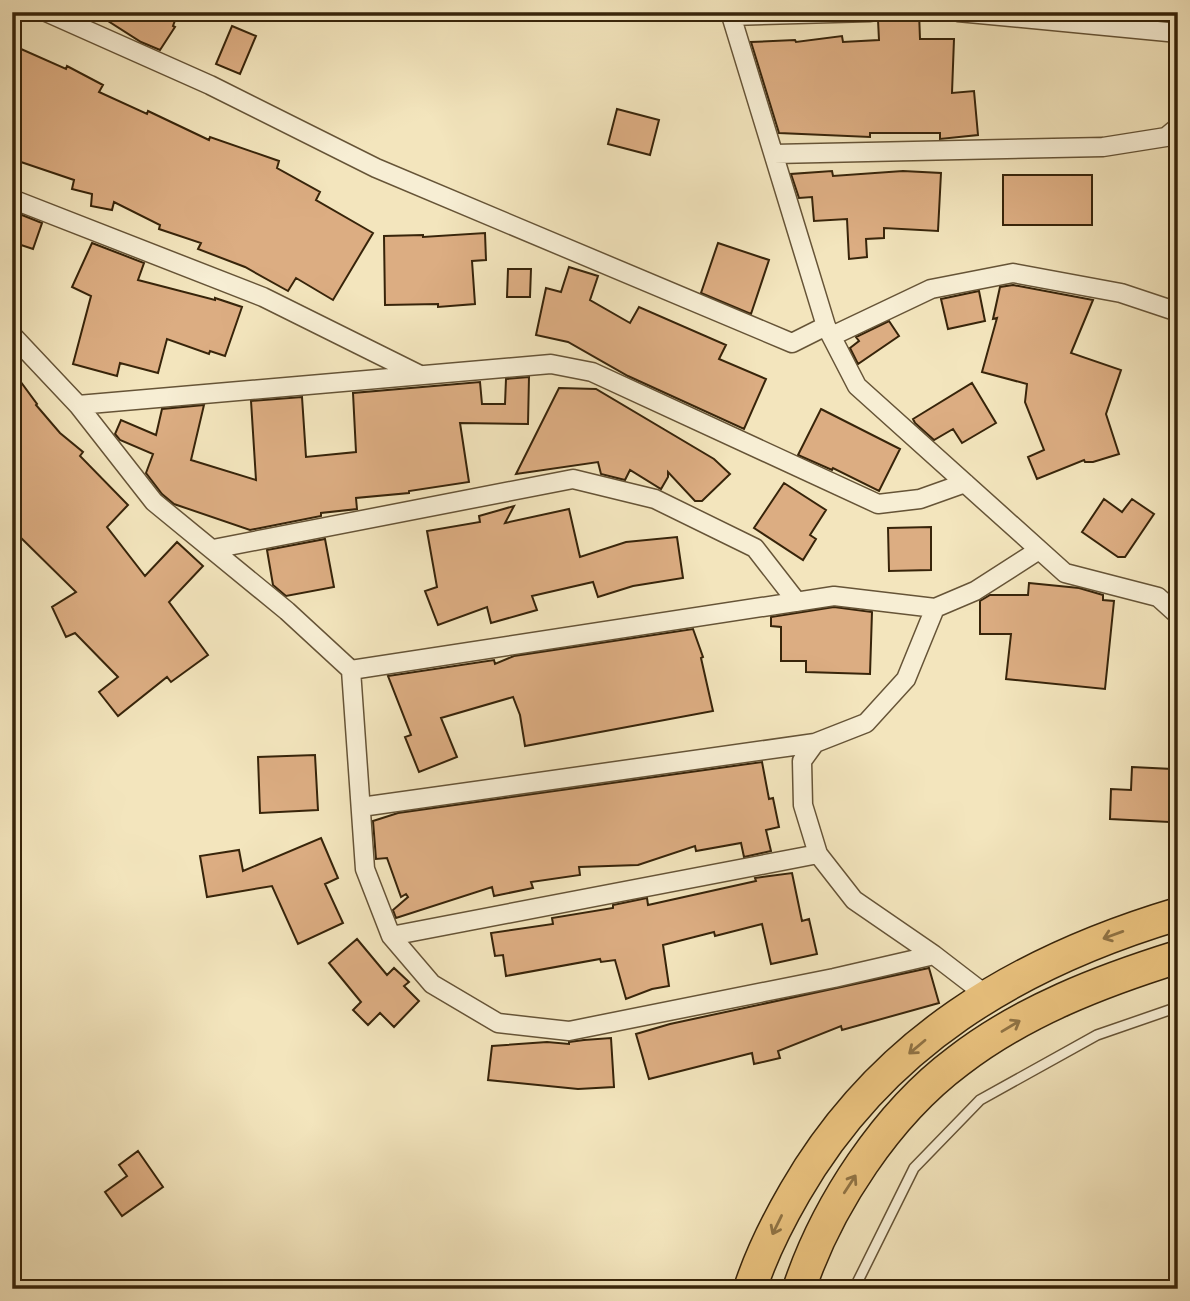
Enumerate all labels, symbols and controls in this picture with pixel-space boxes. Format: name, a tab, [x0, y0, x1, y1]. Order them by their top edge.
one-way arrow	[1102, 929, 1124, 942]
one-way arrow	[1001, 1019, 1020, 1034]
one-way arrow	[908, 1039, 926, 1055]
one-way arrow	[843, 1175, 858, 1194]
one-way arrow	[770, 1214, 784, 1235]

